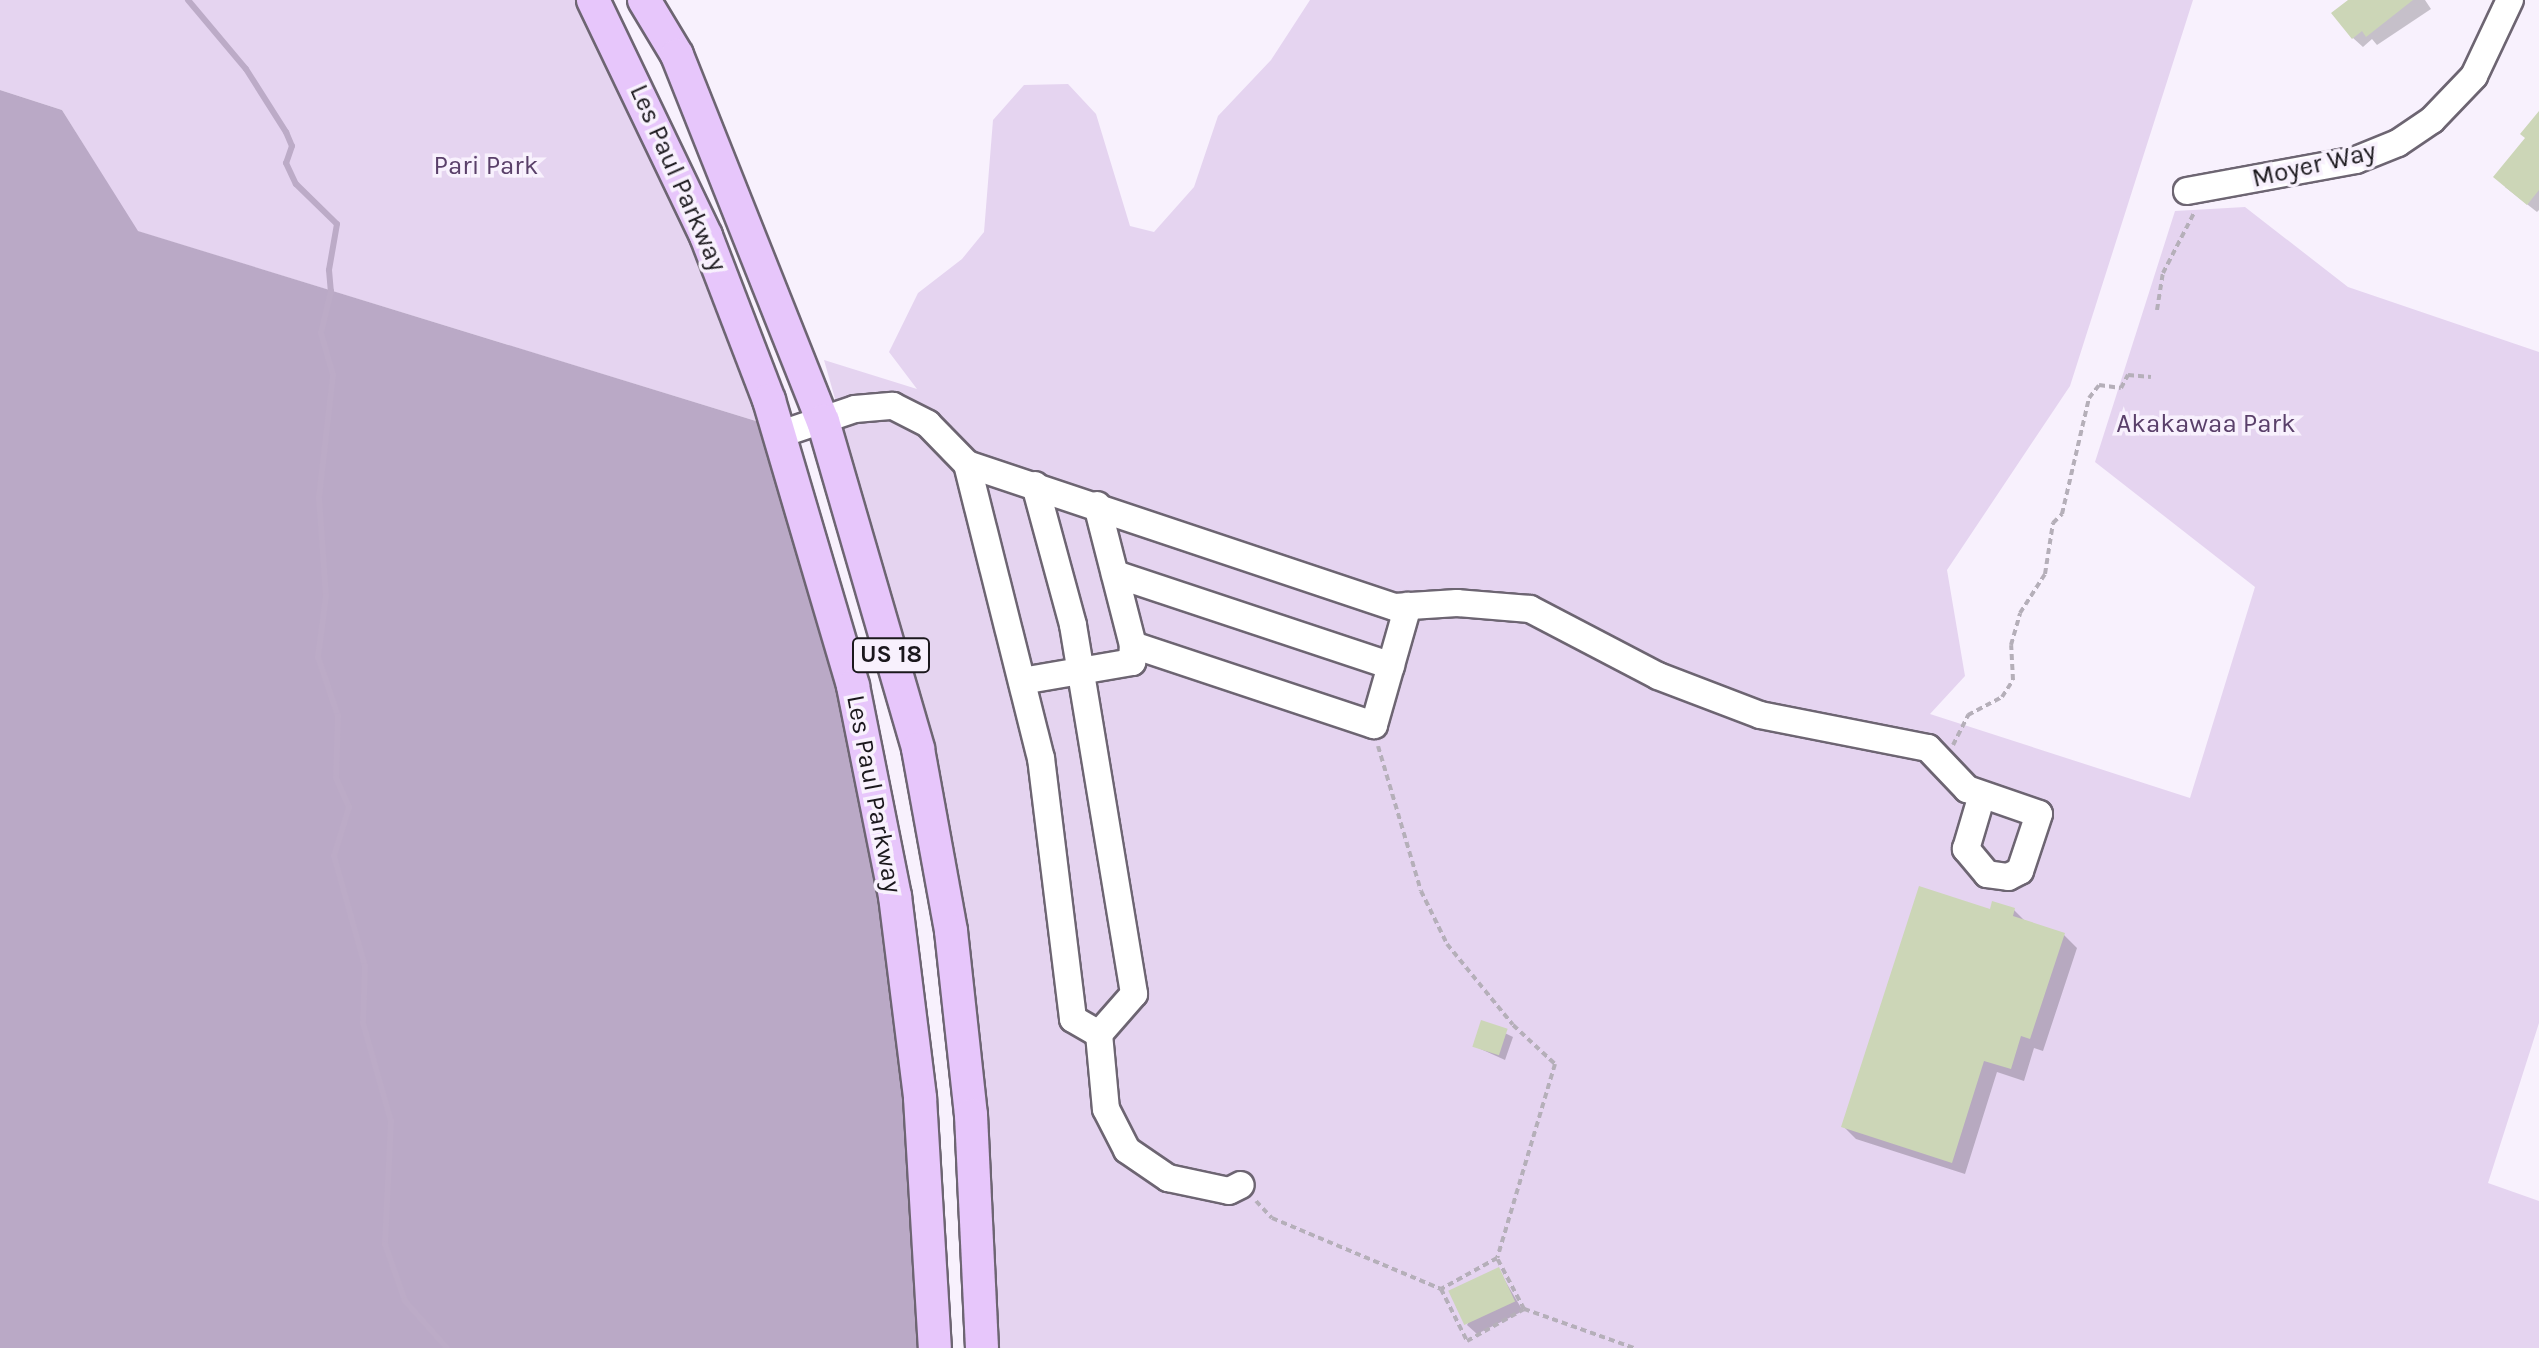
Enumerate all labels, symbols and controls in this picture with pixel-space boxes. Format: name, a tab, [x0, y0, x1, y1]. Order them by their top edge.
street label: Les Paul Parkway	[623, 80, 733, 276]
street label: Moyer Way	[2249, 136, 2379, 194]
park label: Pari Park	[434, 150, 538, 182]
park label: Akakawaa Park	[2116, 408, 2296, 440]
road number: US 18	[851, 635, 931, 675]
street label: Les Paul Parkway	[839, 692, 909, 896]

